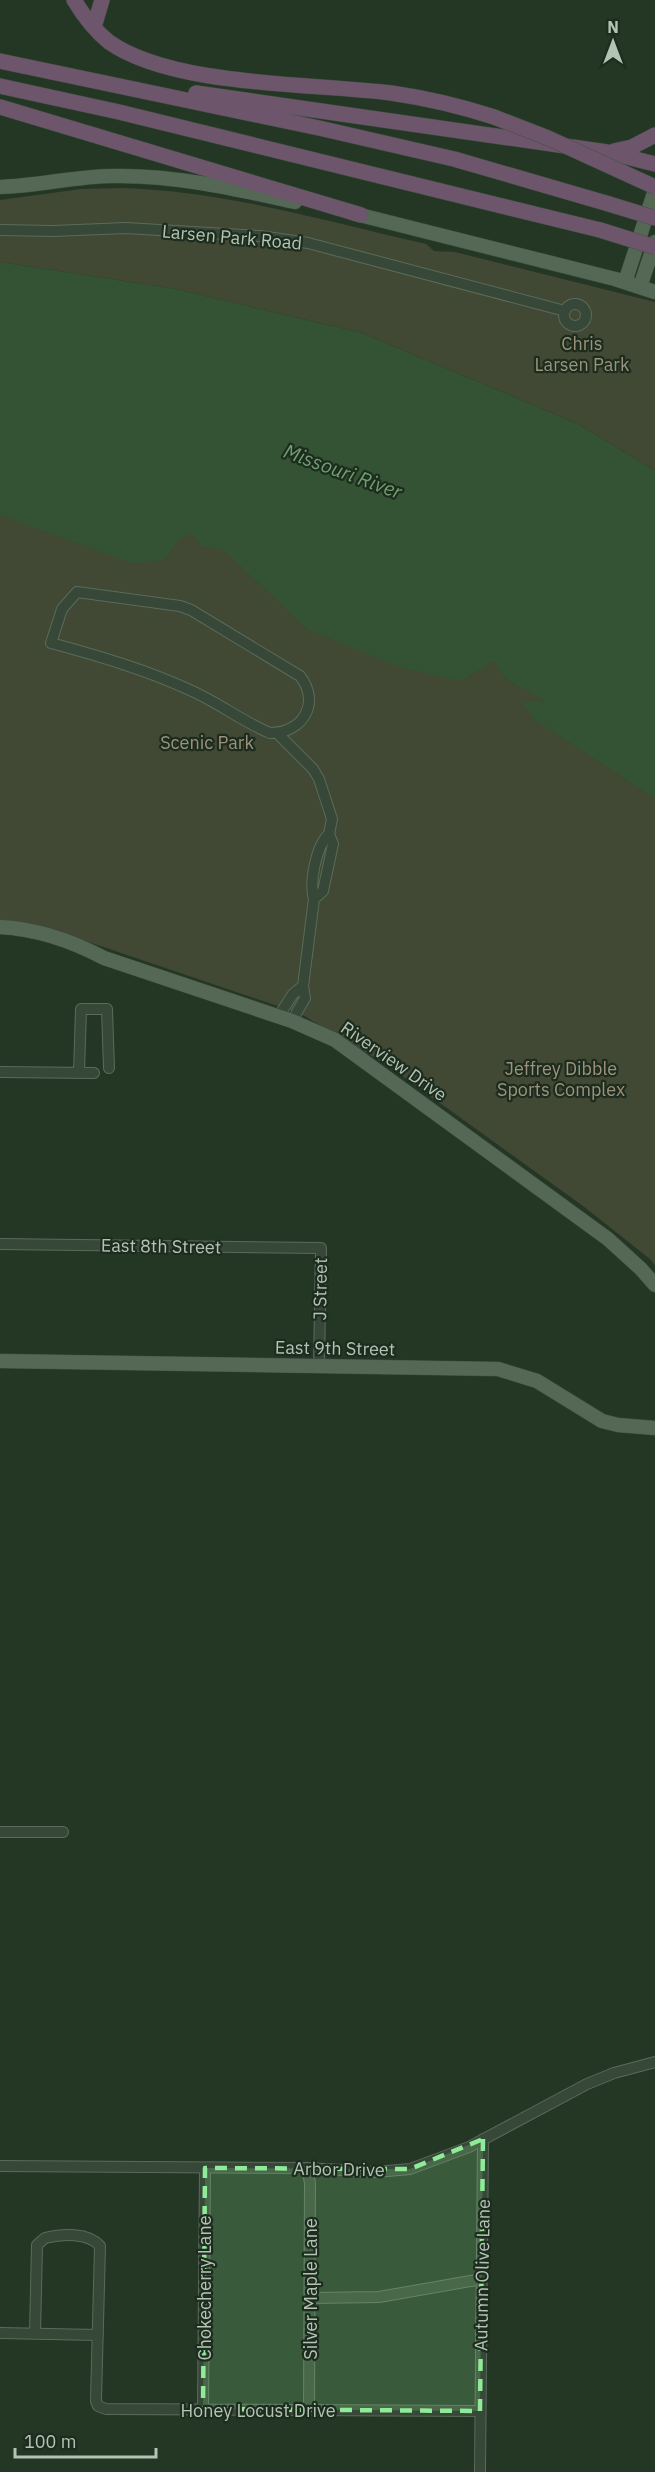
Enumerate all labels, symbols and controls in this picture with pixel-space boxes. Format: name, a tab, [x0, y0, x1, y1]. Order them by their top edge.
north arrow	[583, 12, 643, 72]
text: N	[607, 17, 619, 37]
street label: Larsen Park Road	[161, 219, 303, 255]
park label: Chris Larsen Park	[535, 332, 630, 376]
water label: Missouri River	[280, 437, 407, 505]
park label: Scenic Park	[160, 731, 254, 754]
street label: Riverview Drive	[336, 1016, 452, 1106]
park label: Jeffrey Dibble Sports Complex	[497, 1057, 625, 1101]
street label: East 8th Street	[101, 1233, 221, 1259]
street label: J Street	[308, 1257, 332, 1321]
street label: East 9th Street	[275, 1335, 395, 1361]
street label: Arbor Drive	[293, 2157, 385, 2181]
street label: Autumn Olive Lane	[469, 2199, 495, 2351]
street label: Chokecherry Lane	[193, 2215, 216, 2361]
street label: Silver Maple Lane	[299, 2218, 322, 2360]
street label: Honey Locust Drive	[180, 2399, 336, 2422]
scale bar	[15, 2421, 156, 2459]
text: 100 m	[24, 2430, 76, 2453]

